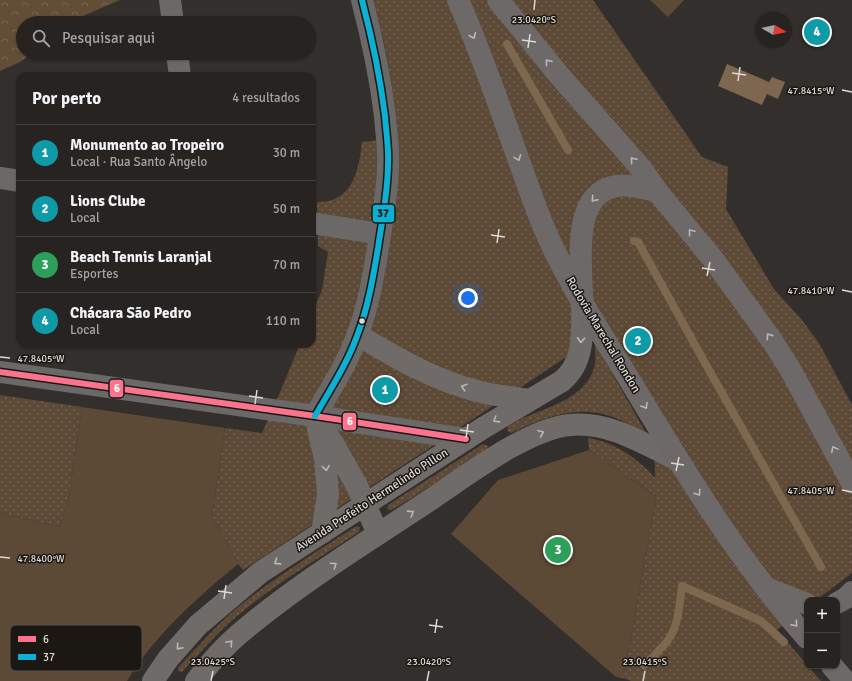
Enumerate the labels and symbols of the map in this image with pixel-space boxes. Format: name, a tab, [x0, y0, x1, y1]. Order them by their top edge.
north arrow	[756, 12, 792, 48]
text: 23.0420°S	[512, 14, 557, 26]
pin: 4	[804, 17, 830, 47]
one-way arrow	[469, 32, 477, 39]
one-way arrow	[545, 59, 552, 66]
text: 47.8415°W	[787, 85, 835, 97]
one-way arrow	[513, 154, 522, 161]
one-way arrow	[631, 157, 638, 164]
one-way arrow	[592, 195, 599, 202]
line badge: 37	[372, 204, 395, 223]
text: 37	[377, 207, 389, 220]
one-way arrow	[688, 229, 695, 237]
street label: Rodovia Marechal Rondon	[562, 274, 644, 396]
text: 47.8410°W	[787, 285, 835, 297]
your location	[458, 288, 478, 308]
unlabelled marker	[357, 316, 367, 326]
pin: 2	[625, 326, 651, 356]
one-way arrow	[766, 333, 774, 340]
one-way arrow	[577, 337, 585, 343]
text: 47.8405°W	[17, 353, 65, 365]
pin: 1	[372, 375, 398, 405]
line badge: 6	[109, 379, 124, 398]
text: 6	[114, 382, 120, 395]
one-way arrow	[460, 383, 467, 392]
one-way arrow	[641, 402, 648, 409]
line badge: 6	[342, 412, 357, 431]
text: 6	[347, 415, 353, 428]
one-way arrow	[493, 415, 500, 422]
one-way arrow	[537, 430, 544, 438]
street label: Avenida Prefeito Hermelindo Pillon	[293, 445, 451, 555]
one-way arrow	[831, 445, 838, 453]
one-way arrow	[321, 465, 330, 471]
text: 47.8405°W	[787, 485, 835, 497]
one-way arrow	[694, 489, 701, 496]
one-way arrow	[407, 510, 414, 518]
pin: 3	[545, 535, 571, 565]
text: 47.8400°W	[17, 553, 65, 565]
one-way arrow	[274, 557, 281, 565]
one-way arrow	[329, 562, 336, 569]
one-way arrow	[790, 619, 798, 627]
legend	[10, 625, 142, 671]
text: 6	[43, 633, 49, 646]
one-way arrow	[225, 640, 233, 648]
one-way arrow	[177, 642, 184, 649]
text: 37	[43, 651, 55, 664]
text: 23.0425°S	[191, 656, 236, 668]
text: 23.0420°S	[407, 656, 452, 668]
text: 23.0415°S	[623, 656, 668, 668]

